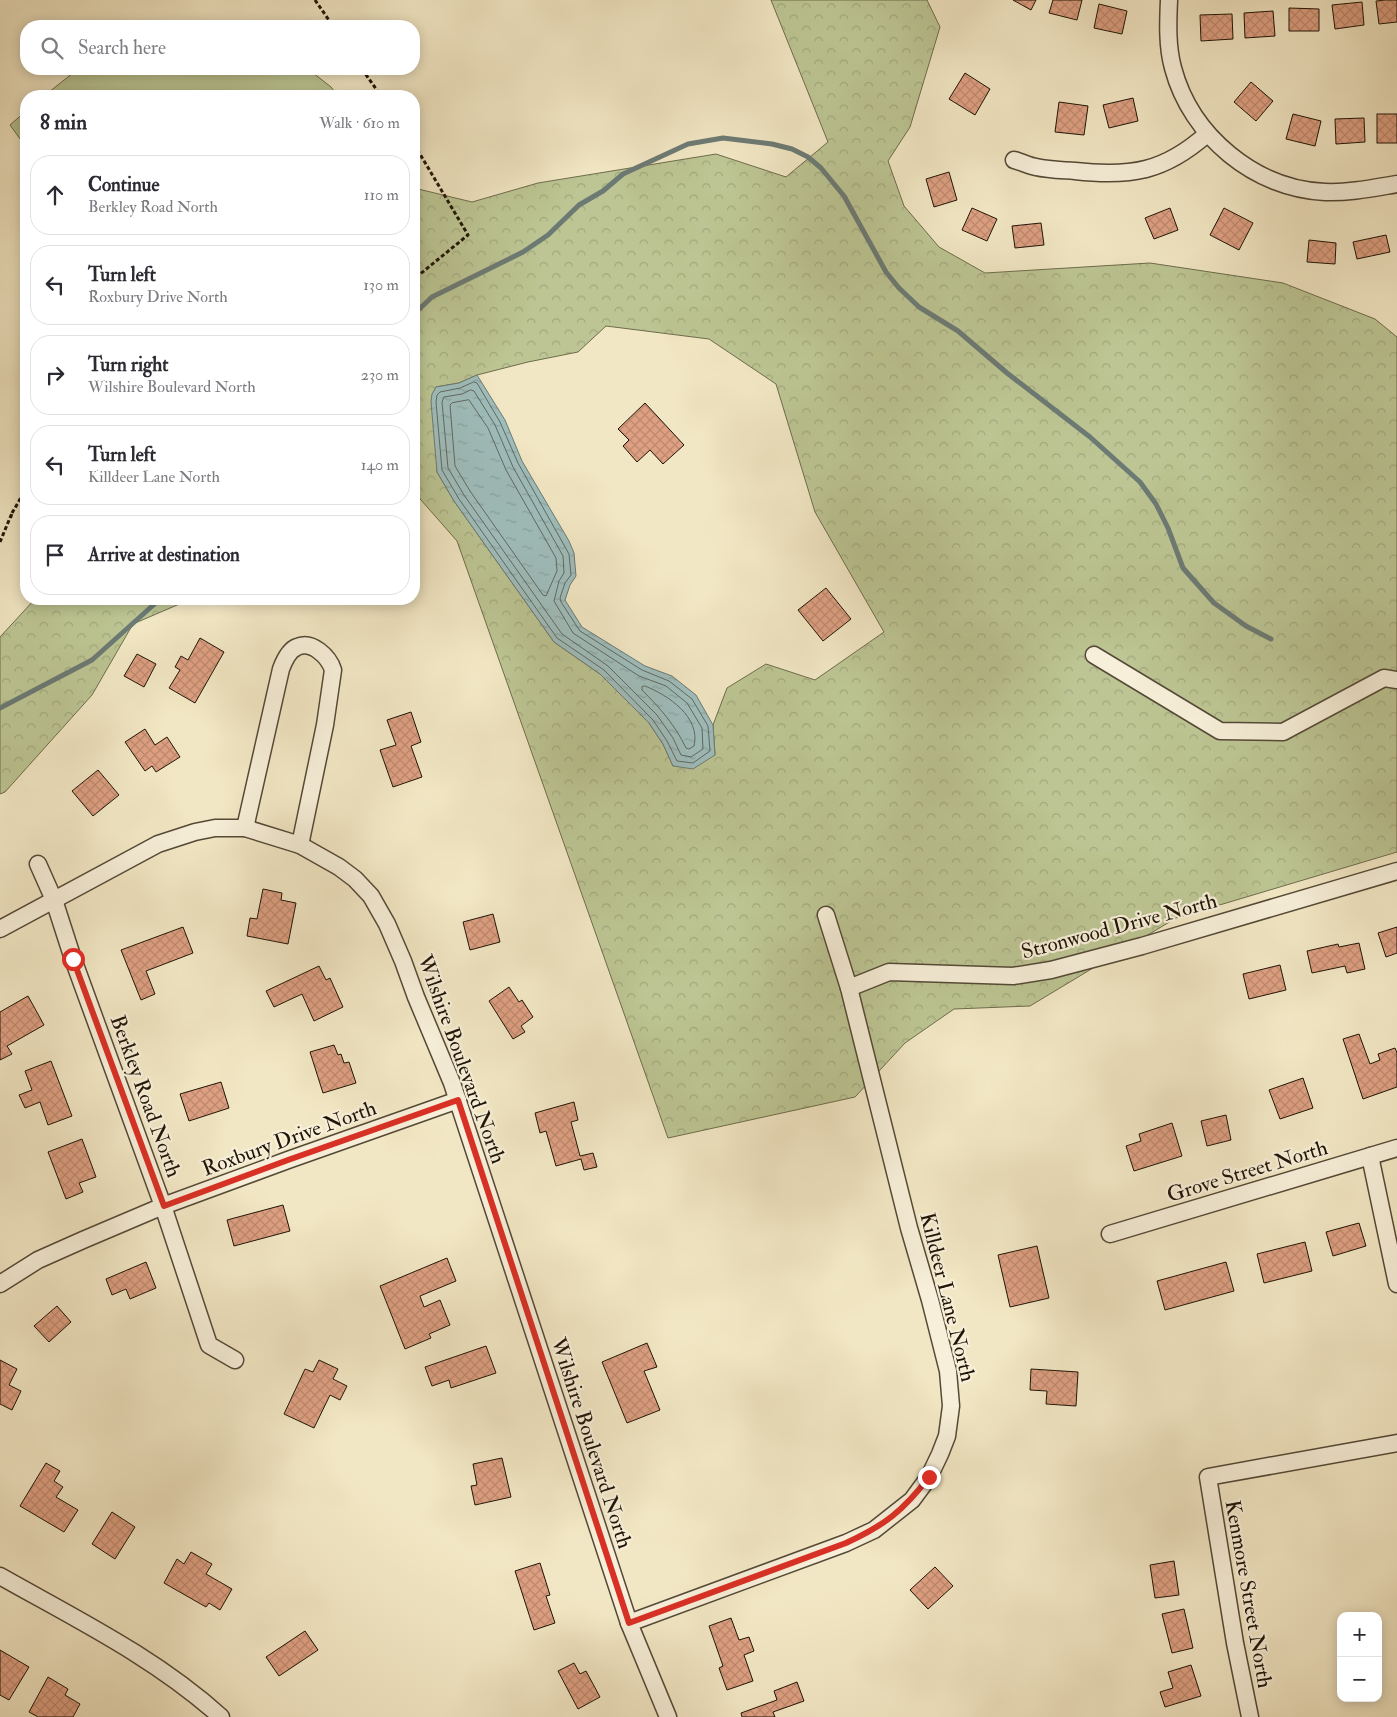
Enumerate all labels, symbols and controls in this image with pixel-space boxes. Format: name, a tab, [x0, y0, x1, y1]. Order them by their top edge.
search box	[20, 20, 420, 75]
icon: search	[38, 34, 66, 62]
text: Search here	[78, 36, 166, 60]
text: 8 min	[40, 109, 87, 136]
text: Walk · 610 m	[319, 113, 400, 133]
text: Continue	[88, 173, 159, 197]
icon: ahead	[41, 181, 69, 209]
text: 110 m	[364, 185, 399, 205]
text: Berkley Road North	[88, 197, 218, 217]
text: Turn left	[88, 263, 156, 287]
icon: left	[41, 271, 69, 299]
text: 130 m	[363, 275, 399, 295]
text: Roxbury Drive North	[88, 287, 228, 307]
text: Turn right	[88, 353, 168, 377]
icon: right	[41, 361, 69, 389]
text: 230 m	[361, 365, 399, 385]
text: Wilshire Boulevard North	[88, 377, 256, 397]
text: Turn left	[88, 443, 156, 467]
icon: left	[41, 451, 69, 479]
text: 140 m	[361, 455, 399, 475]
text: Killdeer Lane North	[88, 467, 220, 487]
icon: arrive	[41, 541, 69, 569]
text: Arrive at destination	[88, 543, 240, 567]
street label: Stronwood Drive North	[1018, 887, 1220, 966]
route start	[62, 948, 85, 971]
street label: Wilshire Boulevard North	[411, 950, 512, 1167]
street label: Berkley Road North	[104, 1011, 187, 1181]
street label: Roxbury Drive North	[198, 1094, 380, 1182]
street label: Grove Street North	[1164, 1134, 1331, 1209]
street label: Killdeer Lane North	[913, 1210, 982, 1384]
street label: Wilshire Boulevard North	[544, 1333, 638, 1552]
route end	[918, 1466, 941, 1489]
street label: Kenmore Street North	[1219, 1498, 1278, 1690]
map controls	[1337, 1612, 1382, 1702]
button: +	[1337, 1612, 1382, 1657]
button: −	[1337, 1657, 1382, 1702]

